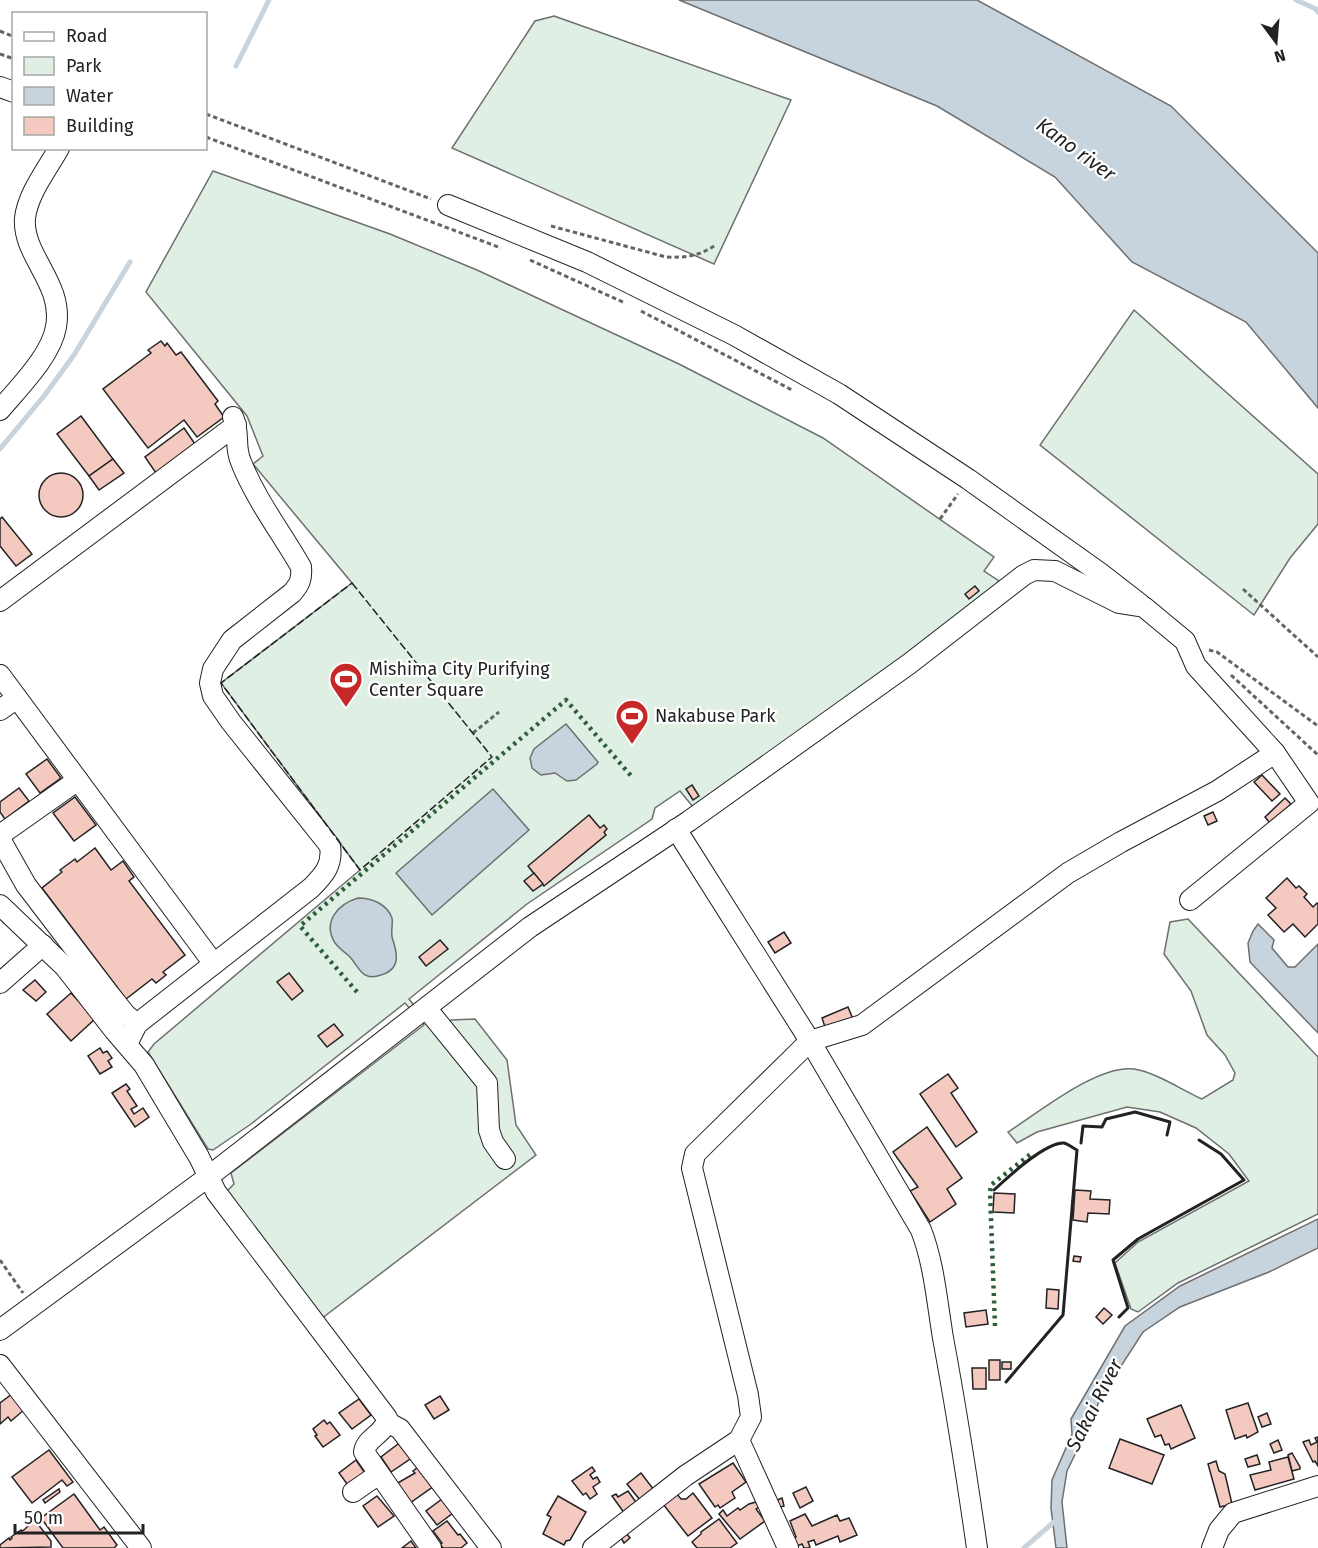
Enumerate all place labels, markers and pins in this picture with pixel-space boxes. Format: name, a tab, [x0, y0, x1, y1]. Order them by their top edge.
place label: Mishima City Purifying Center Square	[369, 658, 550, 701]
sports icon: Mishima City Purifying Center Square	[328, 661, 364, 708]
sports icon: Nakabuse Park	[614, 698, 650, 745]
place label: Nakabuse Park	[655, 705, 776, 727]

